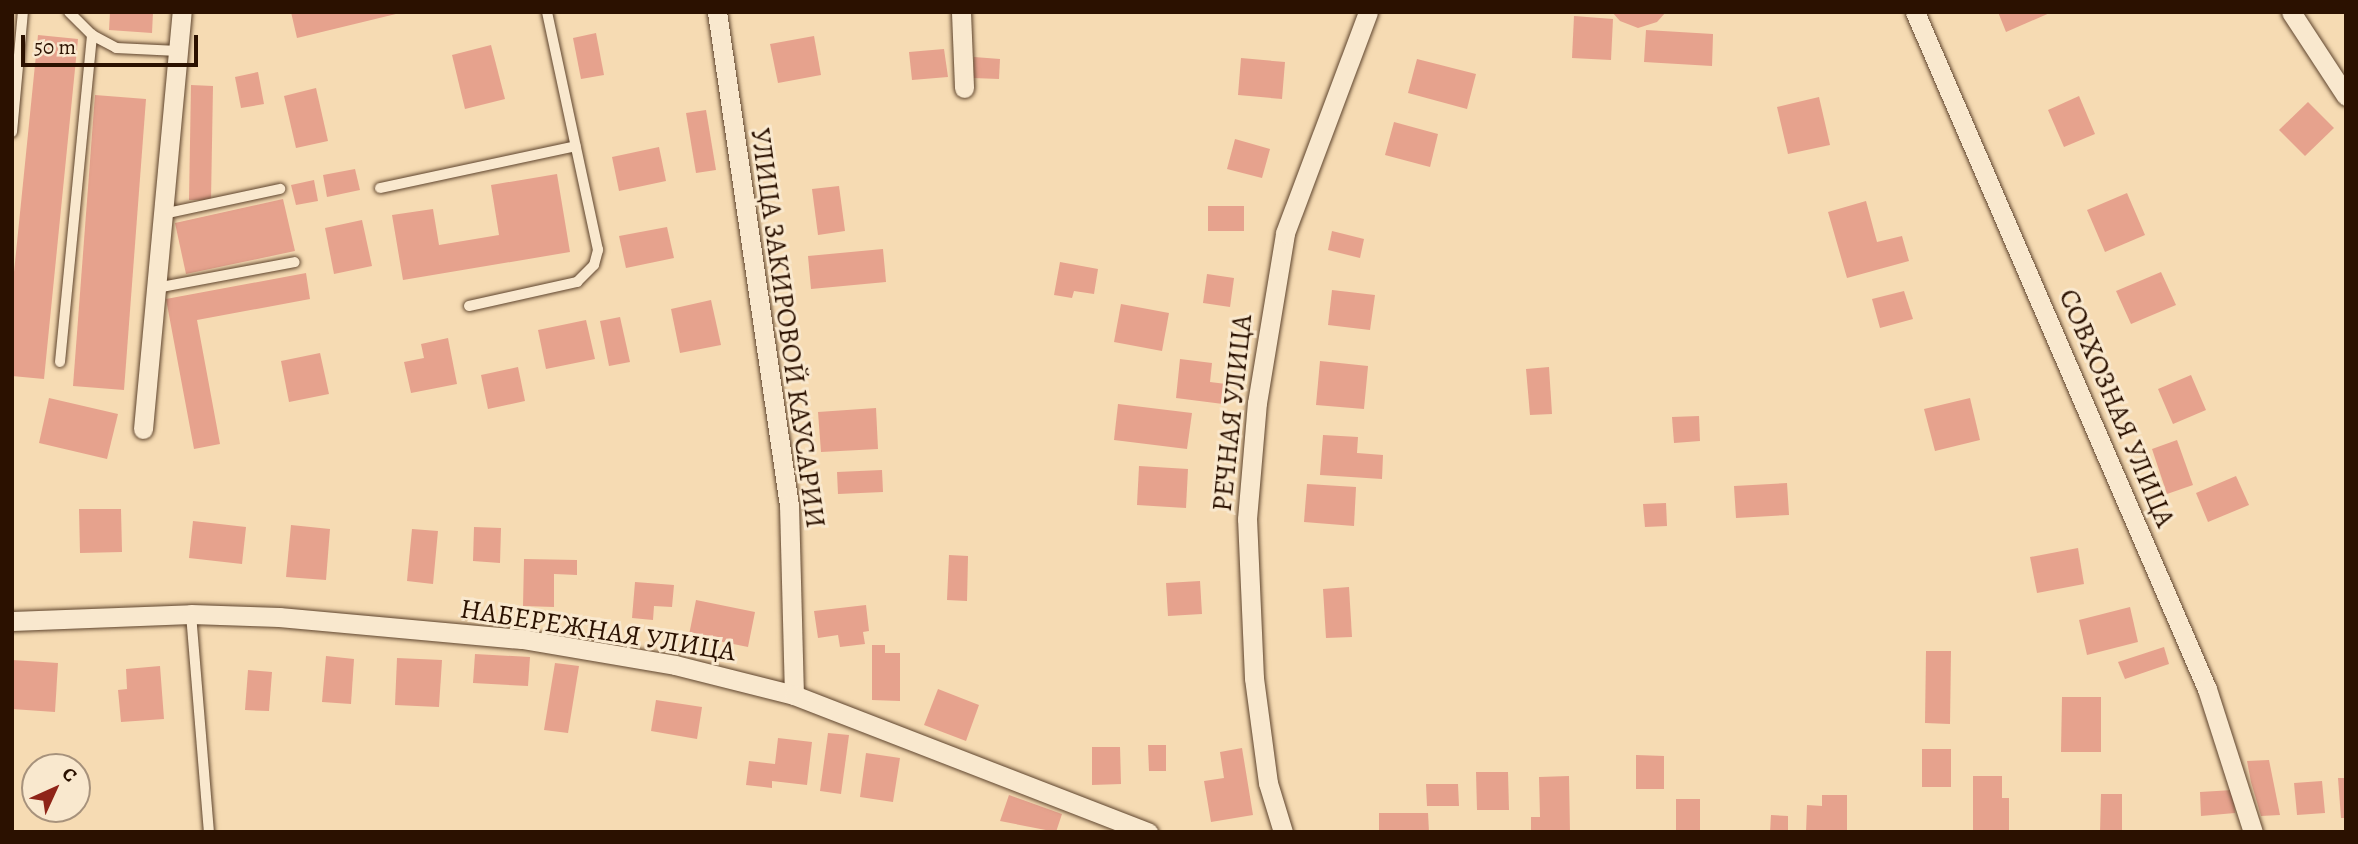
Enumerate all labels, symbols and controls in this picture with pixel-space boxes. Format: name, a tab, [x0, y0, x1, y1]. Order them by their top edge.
scale bar	[24, 21, 201, 65]
text: 50 m	[34, 33, 76, 61]
street label: УЛИЦА ЗАКИРОВОЙ КАУСАРИИ	[743, 126, 833, 530]
street label: СОВХОЗНАЯ УЛИЦА	[2052, 284, 2182, 532]
street label: РЕЧНАЯ УЛИЦА	[1205, 313, 1259, 513]
street label: НАБЕРЕЖНАЯ УЛИЦА	[458, 592, 738, 668]
north arrow	[21, 753, 91, 823]
text: С	[56, 761, 83, 788]

